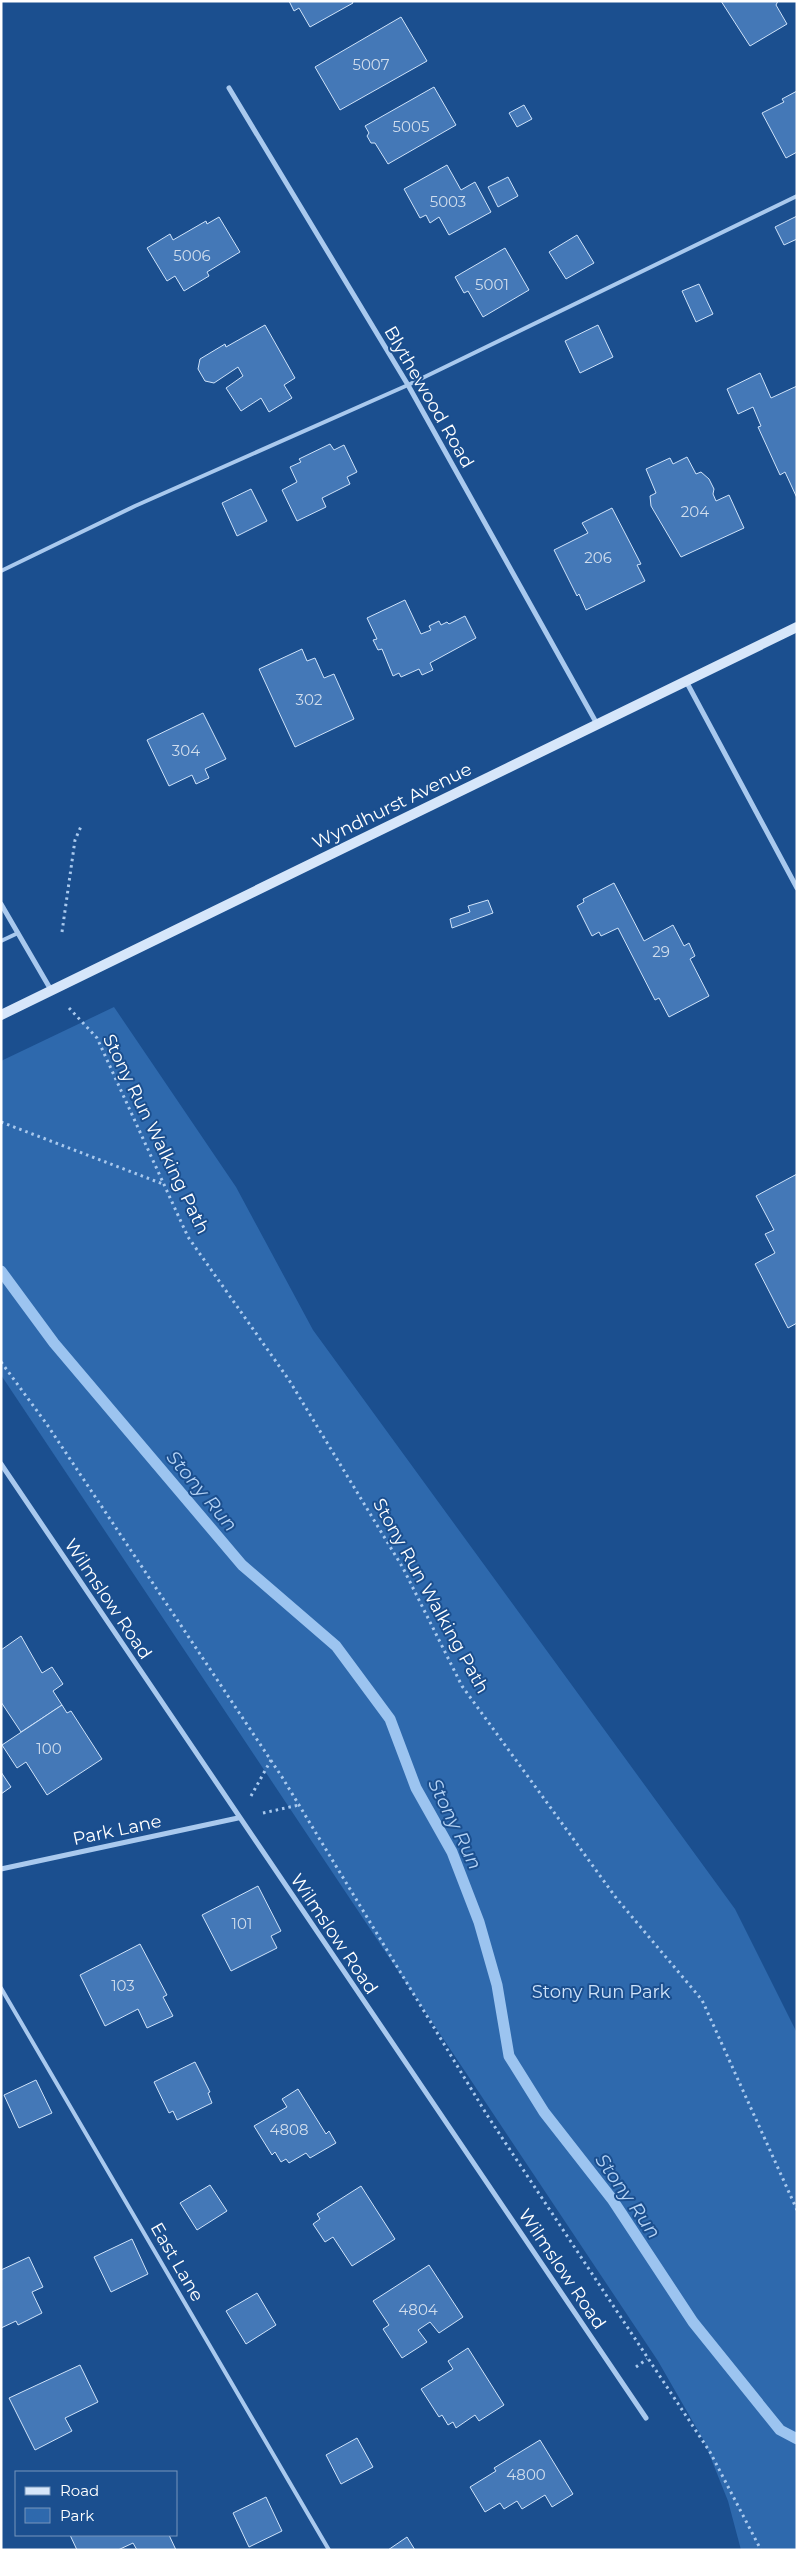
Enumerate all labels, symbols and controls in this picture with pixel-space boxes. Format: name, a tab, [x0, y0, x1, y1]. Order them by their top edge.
house number: 5007	[352, 55, 390, 74]
house number: 5005	[393, 117, 429, 136]
house number: 5003	[430, 192, 466, 211]
house number: 5006	[173, 246, 211, 265]
house number: 5001	[475, 275, 509, 294]
street label: Blythewood Road	[379, 322, 479, 472]
house number: 204	[681, 502, 709, 521]
house number: 206	[584, 548, 612, 567]
house number: 302	[296, 690, 322, 709]
house number: 304	[172, 741, 200, 760]
street label: Wyndhurst Avenue	[309, 758, 475, 854]
house number: 29	[652, 942, 670, 961]
street label: Stony Run Walking Path	[98, 1030, 214, 1238]
water label: Stony Run	[162, 1446, 242, 1536]
street label: Stony Run Walking Path	[368, 1495, 494, 1697]
street label: Wilmslow Road	[60, 1535, 156, 1663]
house number: 100	[36, 1739, 62, 1758]
water label: Stony Run	[423, 1775, 487, 1873]
street label: Park Lane	[71, 1810, 163, 1850]
street label: Wilmslow Road	[286, 1870, 382, 1998]
house number: 101	[232, 1914, 252, 1933]
house number: 103	[111, 1976, 135, 1995]
park label: Stony Run Park	[532, 1981, 671, 2003]
house number: 4808	[269, 2120, 309, 2139]
water label: Stony Run	[590, 2149, 666, 2243]
street label: Wilmslow Road	[514, 2205, 610, 2333]
street label: East Lane	[146, 2219, 208, 2306]
house number: 4804	[398, 2300, 438, 2319]
house number: 4800	[506, 2465, 546, 2484]
legend	[15, 2471, 178, 2536]
text: Road	[60, 2481, 99, 2500]
text: Park	[60, 2506, 94, 2525]

